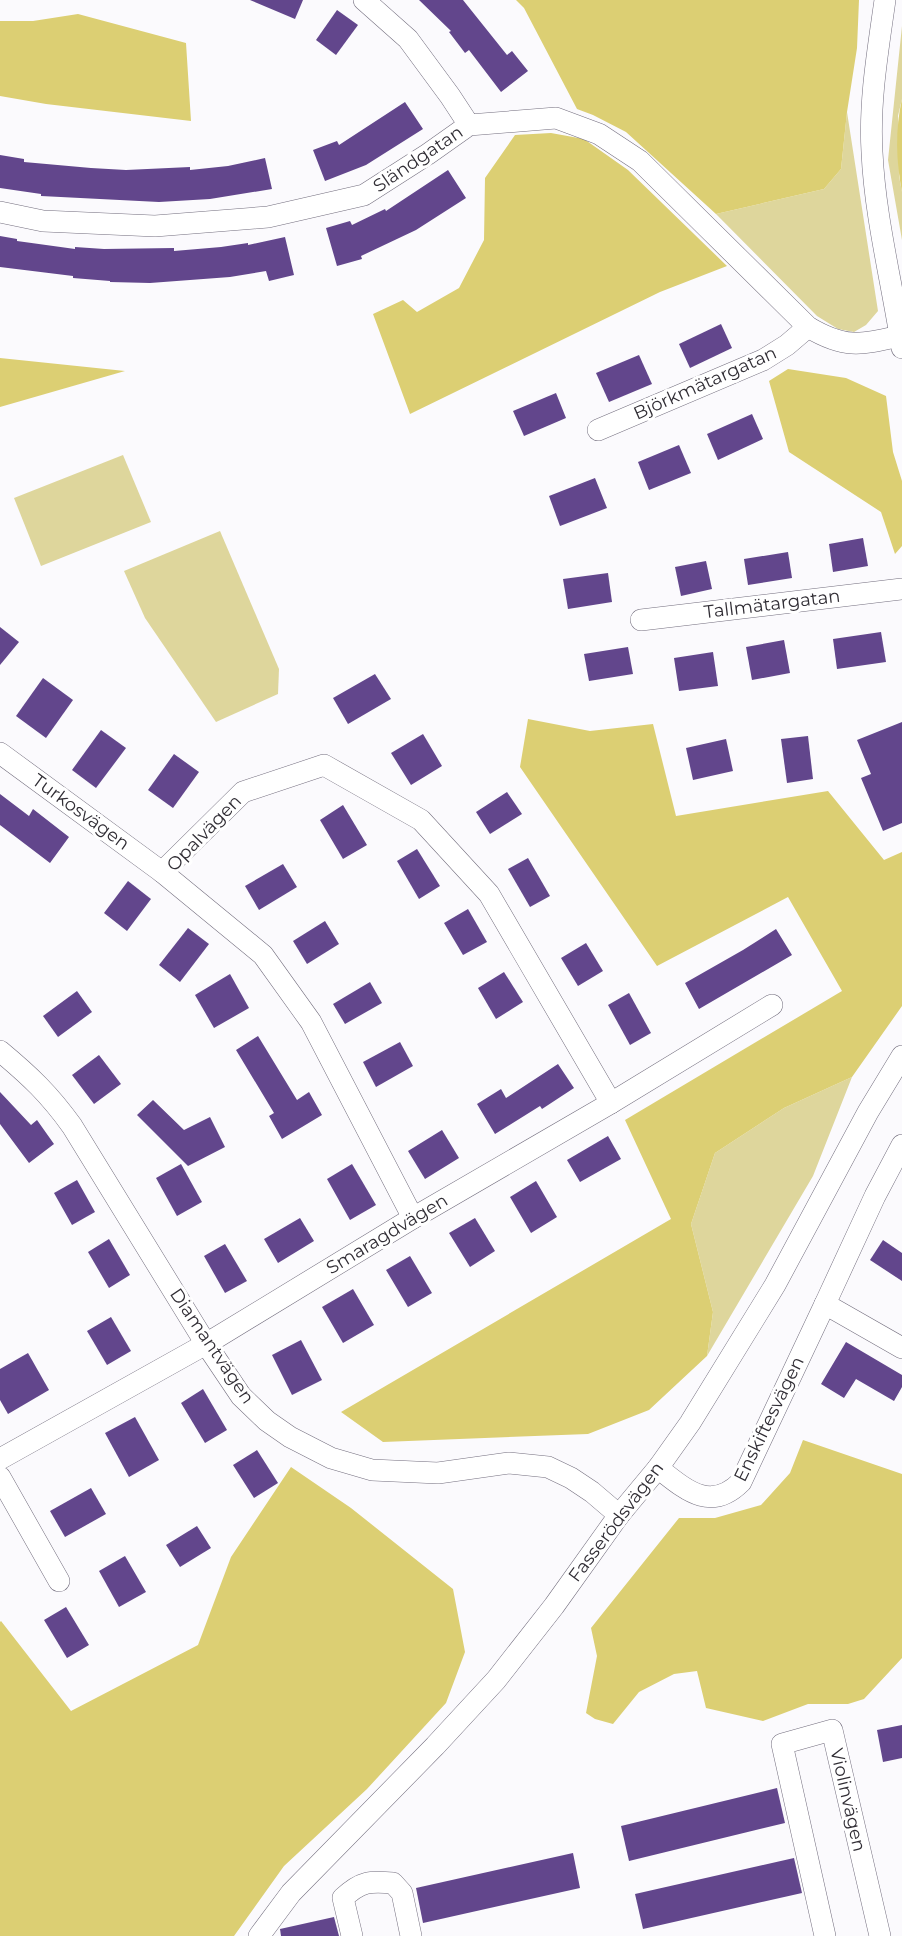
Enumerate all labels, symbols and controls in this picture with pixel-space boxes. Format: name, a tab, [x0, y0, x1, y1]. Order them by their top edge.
street label: Sländgatan	[369, 121, 467, 197]
street label: Björkmätargatan	[630, 342, 780, 424]
street label: Tallmätargatan	[703, 585, 841, 623]
street label: Turkosvägen	[28, 769, 134, 855]
street label: Opalvägen	[162, 790, 246, 876]
street label: Smaragdvägen	[322, 1189, 452, 1279]
street label: Diamantvägen	[165, 1284, 259, 1408]
street label: Enskiftesvägen	[729, 1353, 809, 1485]
street label: Fasserödsvägen	[564, 1458, 668, 1586]
street label: Violinvägen	[825, 1746, 871, 1854]

